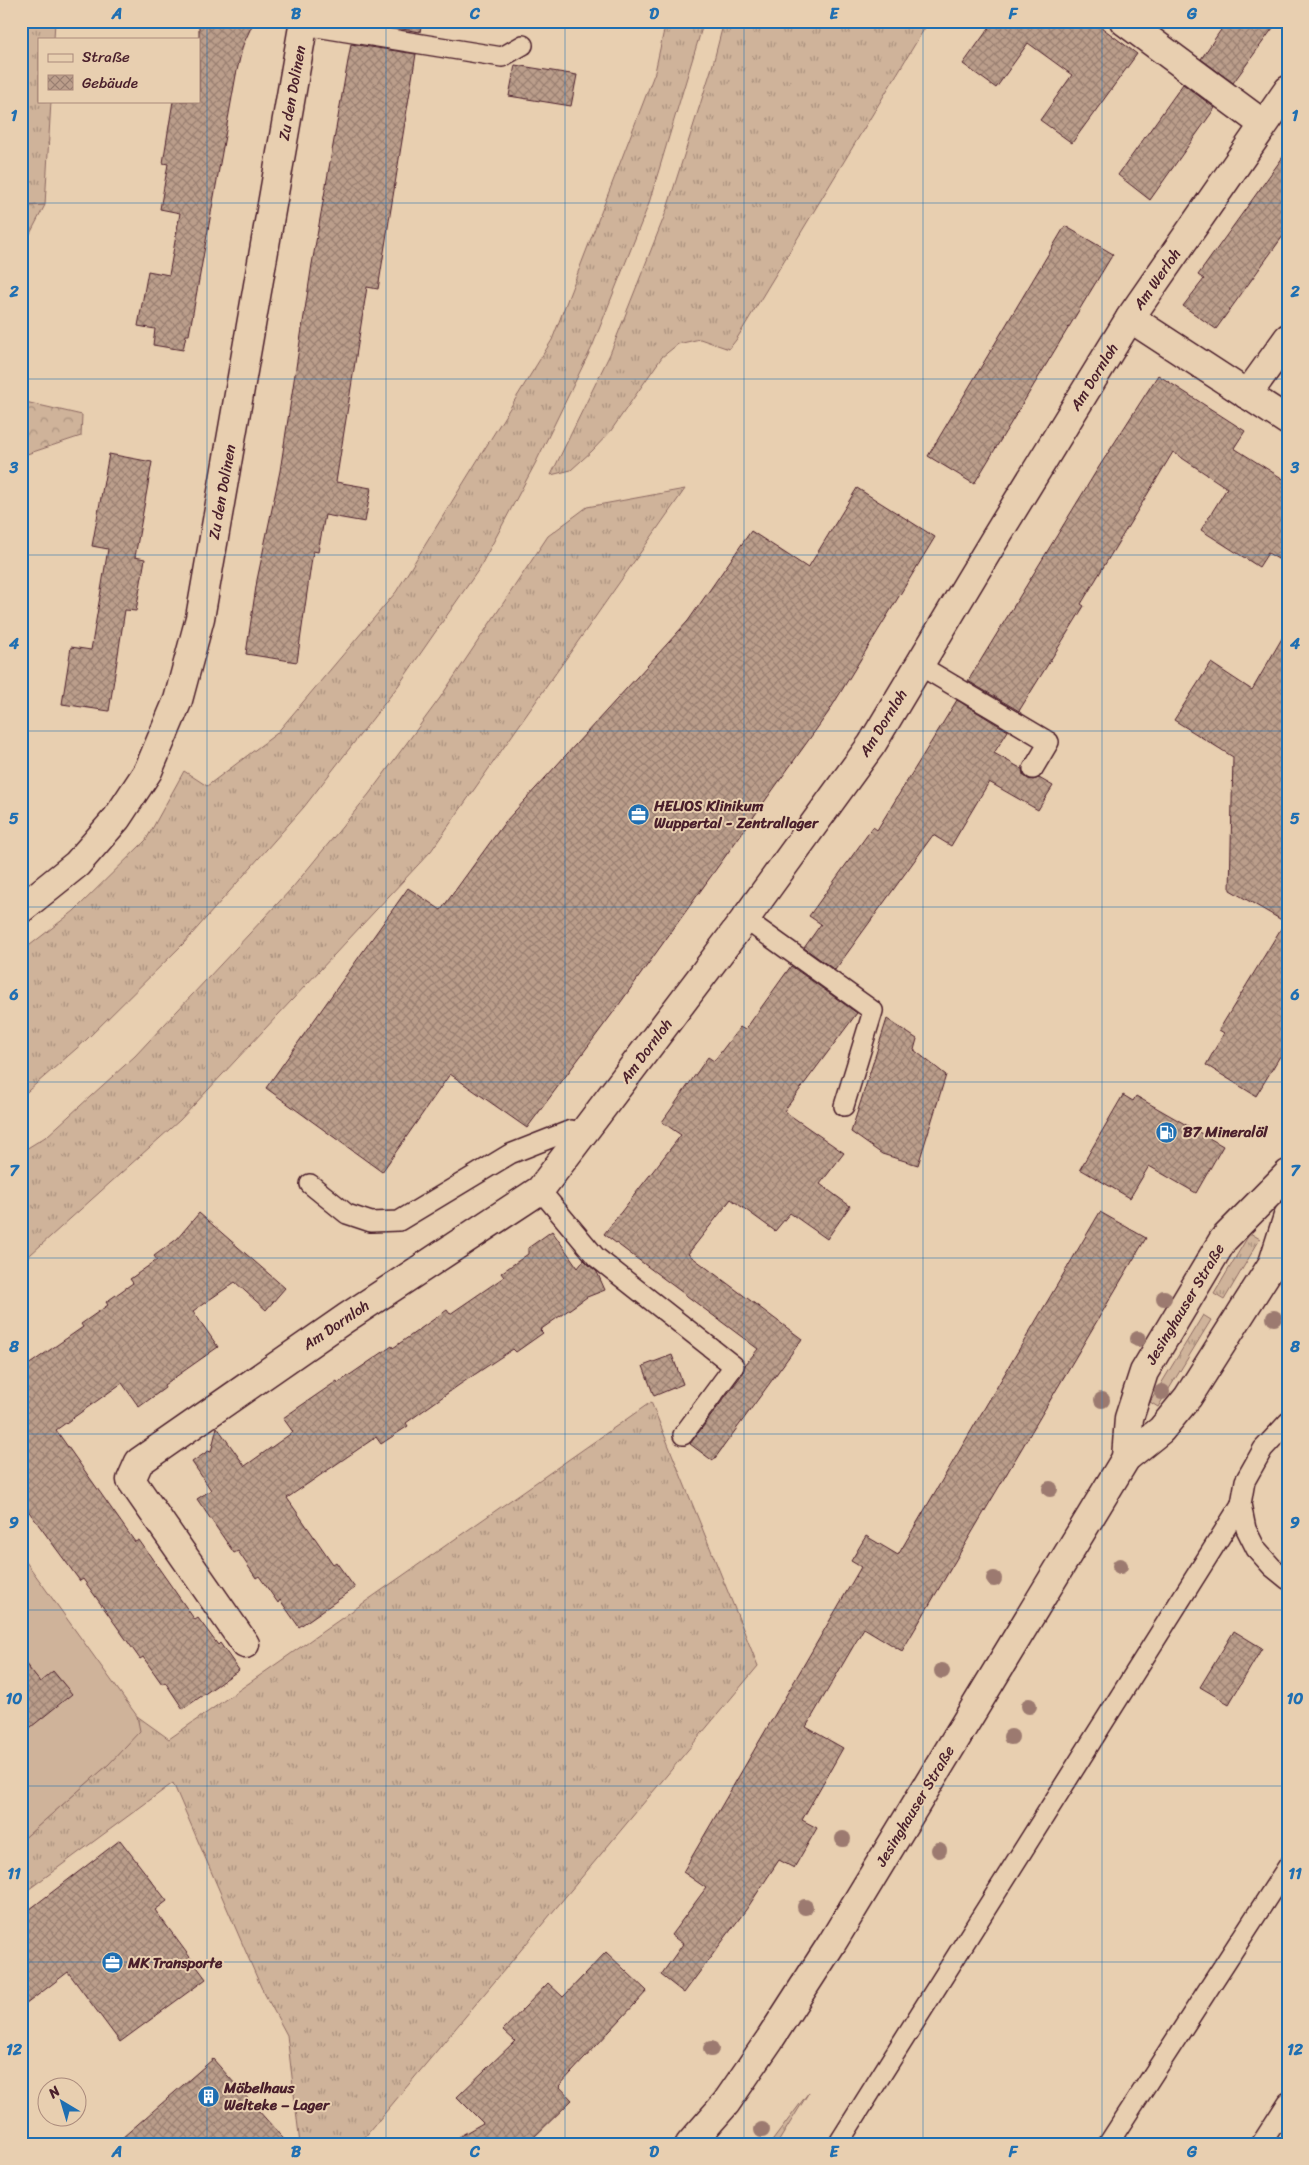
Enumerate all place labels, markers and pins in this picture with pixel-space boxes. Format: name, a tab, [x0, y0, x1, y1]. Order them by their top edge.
place label: HELIOS Klinikum Wuppertal - Zentrallager	[653, 793, 820, 836]
office icon: HELIOS Klinikum Wuppertal - Zentrallager	[626, 803, 650, 827]
place label: B7 Mineralöl	[1183, 1119, 1268, 1145]
fuel station icon: B7 Mineralöl	[1155, 1120, 1179, 1144]
place label: MK Transporte	[127, 1950, 223, 1976]
office icon: MK Transporte	[100, 1951, 124, 1975]
place label: Möbelhaus Welteke – Lager	[223, 2075, 331, 2118]
building icon: Möbelhaus Welteke – Lager	[196, 2085, 220, 2109]

